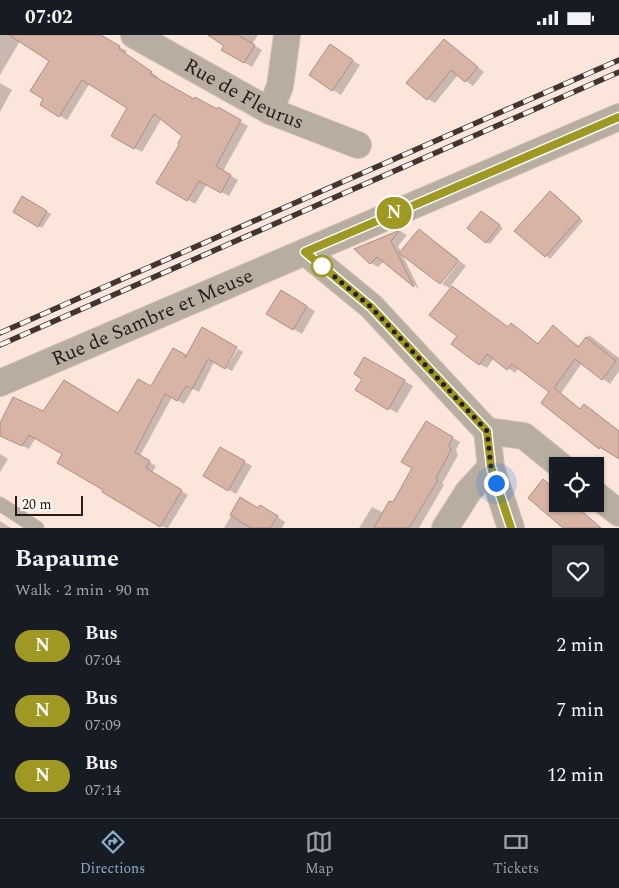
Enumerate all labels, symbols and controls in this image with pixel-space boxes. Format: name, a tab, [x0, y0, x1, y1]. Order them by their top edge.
text: 07:02	[25, 3, 73, 32]
street label: Rue de Fleurus	[178, 51, 308, 138]
line badge: N	[378, 197, 410, 229]
text: N	[387, 199, 401, 226]
unlabelled marker	[311, 255, 333, 277]
street label: Rue de Sambre et Meuse	[47, 261, 258, 374]
map controls	[549, 457, 604, 512]
button: locate	[549, 457, 604, 512]
your location	[484, 471, 509, 496]
scale bar	[15, 493, 82, 516]
text: 20 m	[22, 494, 52, 515]
text: Bapaume	[15, 541, 119, 577]
button: heart	[552, 545, 604, 597]
text: Walk · 2 min · 90 m	[15, 578, 150, 602]
text: Bus	[85, 619, 118, 648]
text: 2 min	[556, 631, 604, 660]
text: N	[35, 632, 50, 659]
text: 07:04	[85, 648, 121, 672]
text: Bus	[85, 684, 118, 713]
text: 7 min	[556, 696, 604, 725]
text: N	[35, 697, 50, 724]
text: 07:09	[85, 713, 121, 737]
text: Bus	[85, 749, 118, 778]
text: 12 min	[547, 761, 604, 790]
text: N	[35, 762, 50, 789]
text: 07:14	[85, 778, 121, 802]
tab: Directions	[80, 828, 145, 879]
tab: Map	[305, 828, 333, 879]
tab: Tickets	[493, 828, 539, 879]

